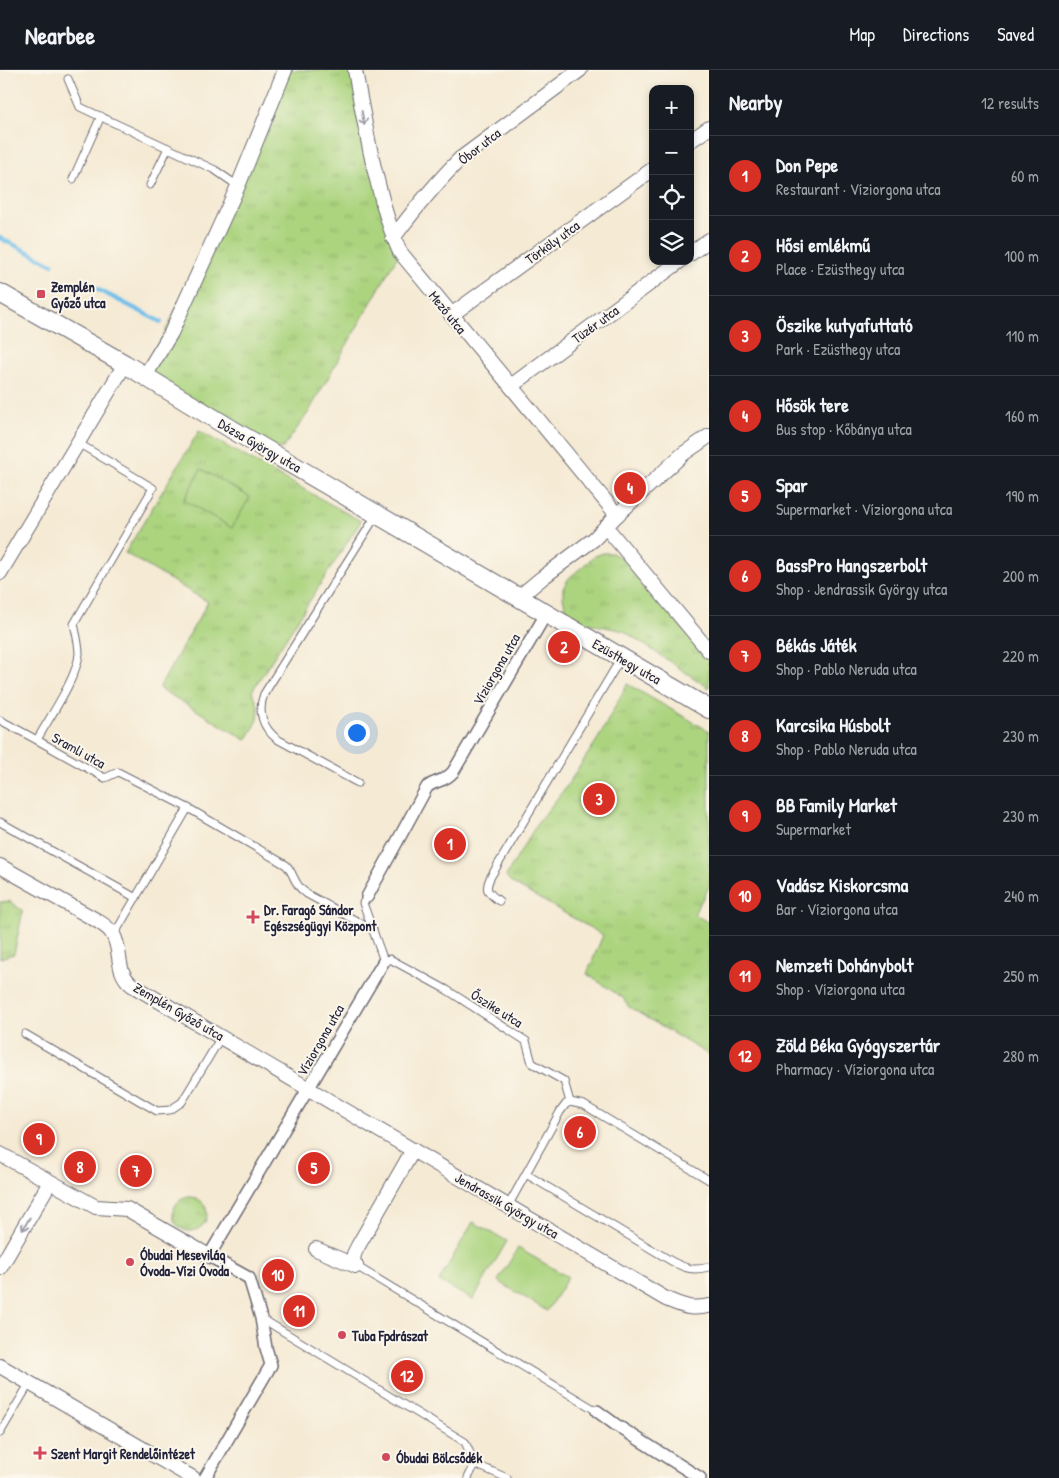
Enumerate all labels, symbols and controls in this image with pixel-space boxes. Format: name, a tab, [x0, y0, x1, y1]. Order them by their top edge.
text: Nearbee	[25, 19, 95, 51]
text: Map	[850, 22, 875, 47]
text: Directions	[903, 22, 969, 47]
text: Saved	[997, 22, 1034, 47]
map controls	[649, 85, 694, 265]
button: +	[649, 85, 694, 130]
text: Nearby	[729, 88, 782, 117]
text: 12 results	[981, 92, 1039, 114]
one-way arrow	[359, 110, 368, 126]
street label: Óbor utca	[454, 123, 505, 169]
button: −	[649, 130, 694, 175]
text: Don Pepe	[776, 152, 838, 178]
text: 1	[742, 165, 748, 187]
text: 60 m	[1011, 165, 1039, 187]
button: locate	[649, 175, 694, 220]
text: Restaurant · Víziorgona utca	[776, 178, 940, 200]
street label: Törköly utca	[521, 215, 584, 269]
button: layers	[649, 220, 694, 265]
text: Hősi emlékmű	[776, 232, 870, 258]
text: 2	[741, 245, 749, 267]
text: 100 m	[1004, 245, 1039, 267]
text: Place · Ezüsthegy utca	[776, 258, 904, 280]
place label: Zemplén Győző utca	[51, 277, 106, 314]
street label: Mező utca	[425, 287, 471, 338]
marker: Zemplén Győző utca	[35, 288, 47, 300]
street label: Tüzér utca	[568, 300, 623, 347]
text: Öszike kutyafuttató	[776, 312, 913, 338]
text: 3	[741, 325, 749, 347]
text: 110 m	[1006, 325, 1039, 347]
text: Park · Ezüsthegy utca	[776, 338, 900, 360]
text: Hősök tere	[776, 392, 849, 418]
text: 4	[742, 405, 748, 427]
text: 160 m	[1005, 405, 1039, 427]
street label: Dózsa György utca	[215, 414, 305, 478]
text: Bus stop · Kőbánya utca	[776, 418, 912, 440]
pin: 4	[614, 469, 646, 507]
text: Spar	[776, 472, 808, 498]
text: 5	[742, 485, 748, 507]
text: 190 m	[1006, 485, 1039, 507]
text: Supermarket · Víziorgona utca	[776, 498, 952, 520]
text: BassPro Hangszerbolt	[776, 552, 927, 578]
text: 6	[742, 565, 748, 587]
text: 200 m	[1003, 565, 1039, 587]
text: Shop · Jendrassik György utca	[776, 578, 947, 600]
pin: 2	[548, 628, 580, 666]
street label: Víziorgona utca	[468, 629, 525, 709]
text: Békás Játék	[776, 632, 857, 658]
street label: Ezüsthegy utca	[589, 634, 665, 689]
text: 7	[741, 645, 749, 667]
text: 220 m	[1002, 645, 1039, 667]
text: Shop · Pablo Neruda utca	[776, 658, 917, 680]
text: Karcsika Húsbolt	[776, 712, 890, 738]
your location	[344, 720, 370, 746]
text: 8	[742, 725, 748, 747]
text: 230 m	[1003, 725, 1039, 747]
street label: Sramli utca	[49, 728, 110, 773]
text: Shop · Pablo Neruda utca	[776, 738, 917, 760]
pin: 3	[583, 780, 615, 818]
text: BB Family Market	[776, 792, 897, 818]
text: 9	[742, 805, 748, 827]
text: 230 m	[1003, 805, 1039, 827]
text: Supermarket	[776, 818, 851, 840]
pin: 1	[434, 825, 466, 863]
text: Vadász Kiskorcsma	[776, 872, 908, 898]
text: 10	[739, 885, 751, 907]
text: 240 m	[1004, 885, 1039, 907]
text: Bar · Víziorgona utca	[776, 898, 898, 920]
place label: Dr. Faragó Sándor Egészségügyi Központ	[264, 900, 378, 937]
marker: Dr. Faragó Sándor Egészségügyi Központ	[246, 910, 260, 924]
text: Nemzeti Dohánybolt	[776, 952, 913, 978]
text: 11	[739, 965, 751, 987]
text: 250 m	[1003, 965, 1039, 987]
street label: Zemplén Győző utca	[130, 977, 228, 1046]
text: Shop · Víziorgona utca	[776, 978, 905, 1000]
street label: Őszike utca	[467, 985, 527, 1032]
street label: Víziorgona utca	[292, 1000, 349, 1080]
text: Zöld Béka Gyógyszertár	[776, 1032, 940, 1058]
text: 12	[738, 1045, 752, 1067]
text: 280 m	[1003, 1045, 1039, 1067]
text: Pharmacy · Víziorgona utca	[776, 1058, 934, 1080]
pin: 6	[564, 1113, 596, 1151]
pin: 9	[23, 1120, 55, 1158]
pin: 8	[64, 1148, 96, 1186]
pin: 5	[298, 1149, 330, 1187]
pin: 7	[120, 1152, 152, 1190]
street label: Jendrassik György utca	[451, 1168, 563, 1244]
one-way arrow	[20, 1216, 30, 1230]
place label: Óbudai Mesevilág Óvoda-Vízi Óvoda	[140, 1245, 229, 1280]
marker: Óbudai Mesevilág Óvoda-Vízi Óvoda	[124, 1256, 136, 1268]
pin: 10	[262, 1256, 294, 1294]
pin: 11	[283, 1292, 315, 1330]
place label: Tuba Fpdrászat	[351, 1326, 429, 1347]
marker: Tuba Fpdrászat	[336, 1329, 348, 1341]
pin: 12	[391, 1357, 423, 1395]
place label: Szent Margit Rendelőintézet	[51, 1444, 196, 1465]
marker: Szent Margit Rendelőintézet	[33, 1446, 47, 1460]
place label: Óbudai Bölcsődék	[396, 1448, 482, 1467]
marker: Óbudai Bölcsődék	[380, 1451, 392, 1463]

